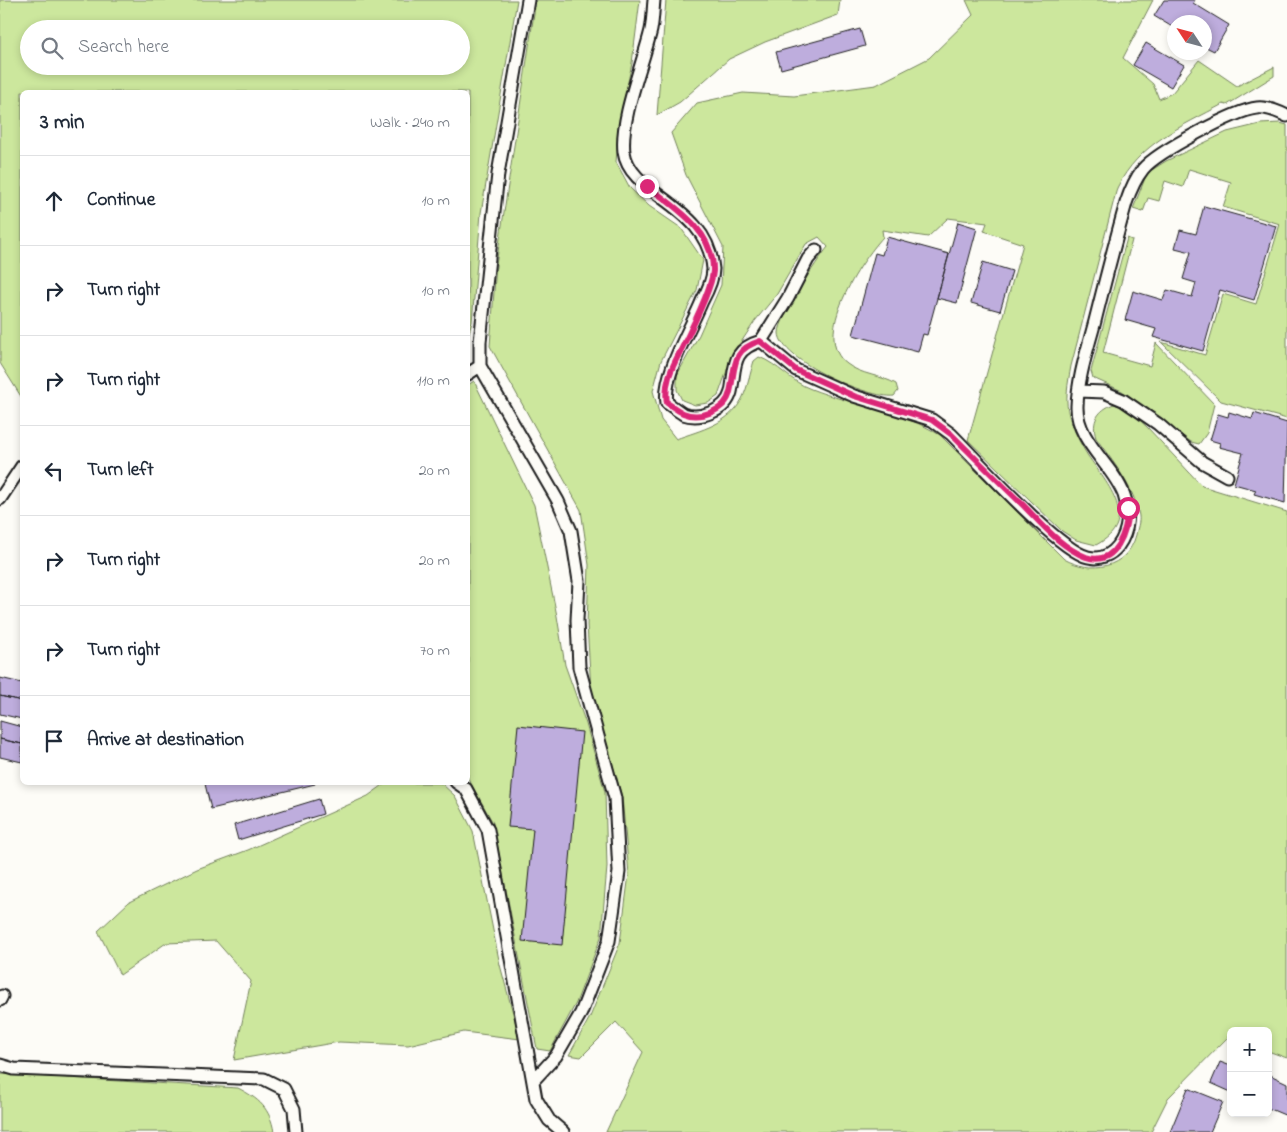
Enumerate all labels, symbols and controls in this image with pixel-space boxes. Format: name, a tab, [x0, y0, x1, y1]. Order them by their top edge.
north arrow	[1167, 15, 1212, 60]
search box	[20, 20, 470, 75]
icon: search	[38, 34, 66, 62]
text: Search here	[78, 34, 169, 61]
text: 3 min	[40, 108, 84, 138]
text: Walk · 240 m	[370, 111, 450, 135]
route end	[636, 175, 659, 198]
icon: ahead	[40, 187, 68, 215]
text: Continue	[87, 187, 155, 214]
text: 10 m	[422, 189, 450, 213]
icon: right	[40, 277, 68, 305]
text: Turn right	[87, 277, 160, 304]
text: 10 m	[422, 279, 450, 303]
icon: right	[40, 367, 68, 395]
text: Turn right	[87, 367, 160, 394]
text: 110 m	[416, 369, 450, 393]
icon: left	[40, 457, 68, 485]
text: Turn left	[87, 457, 154, 484]
text: 20 m	[419, 459, 450, 483]
route start	[1117, 497, 1140, 520]
icon: right	[40, 547, 68, 575]
text: Turn right	[87, 547, 160, 574]
text: 20 m	[419, 549, 450, 573]
icon: right	[40, 637, 68, 665]
text: Turn right	[87, 637, 160, 664]
text: 70 m	[420, 639, 450, 663]
icon: arrive	[40, 727, 68, 755]
text: Arrive at destination	[87, 727, 244, 754]
map controls	[1227, 1027, 1272, 1117]
button: +	[1227, 1027, 1272, 1072]
button: −	[1227, 1072, 1272, 1117]

